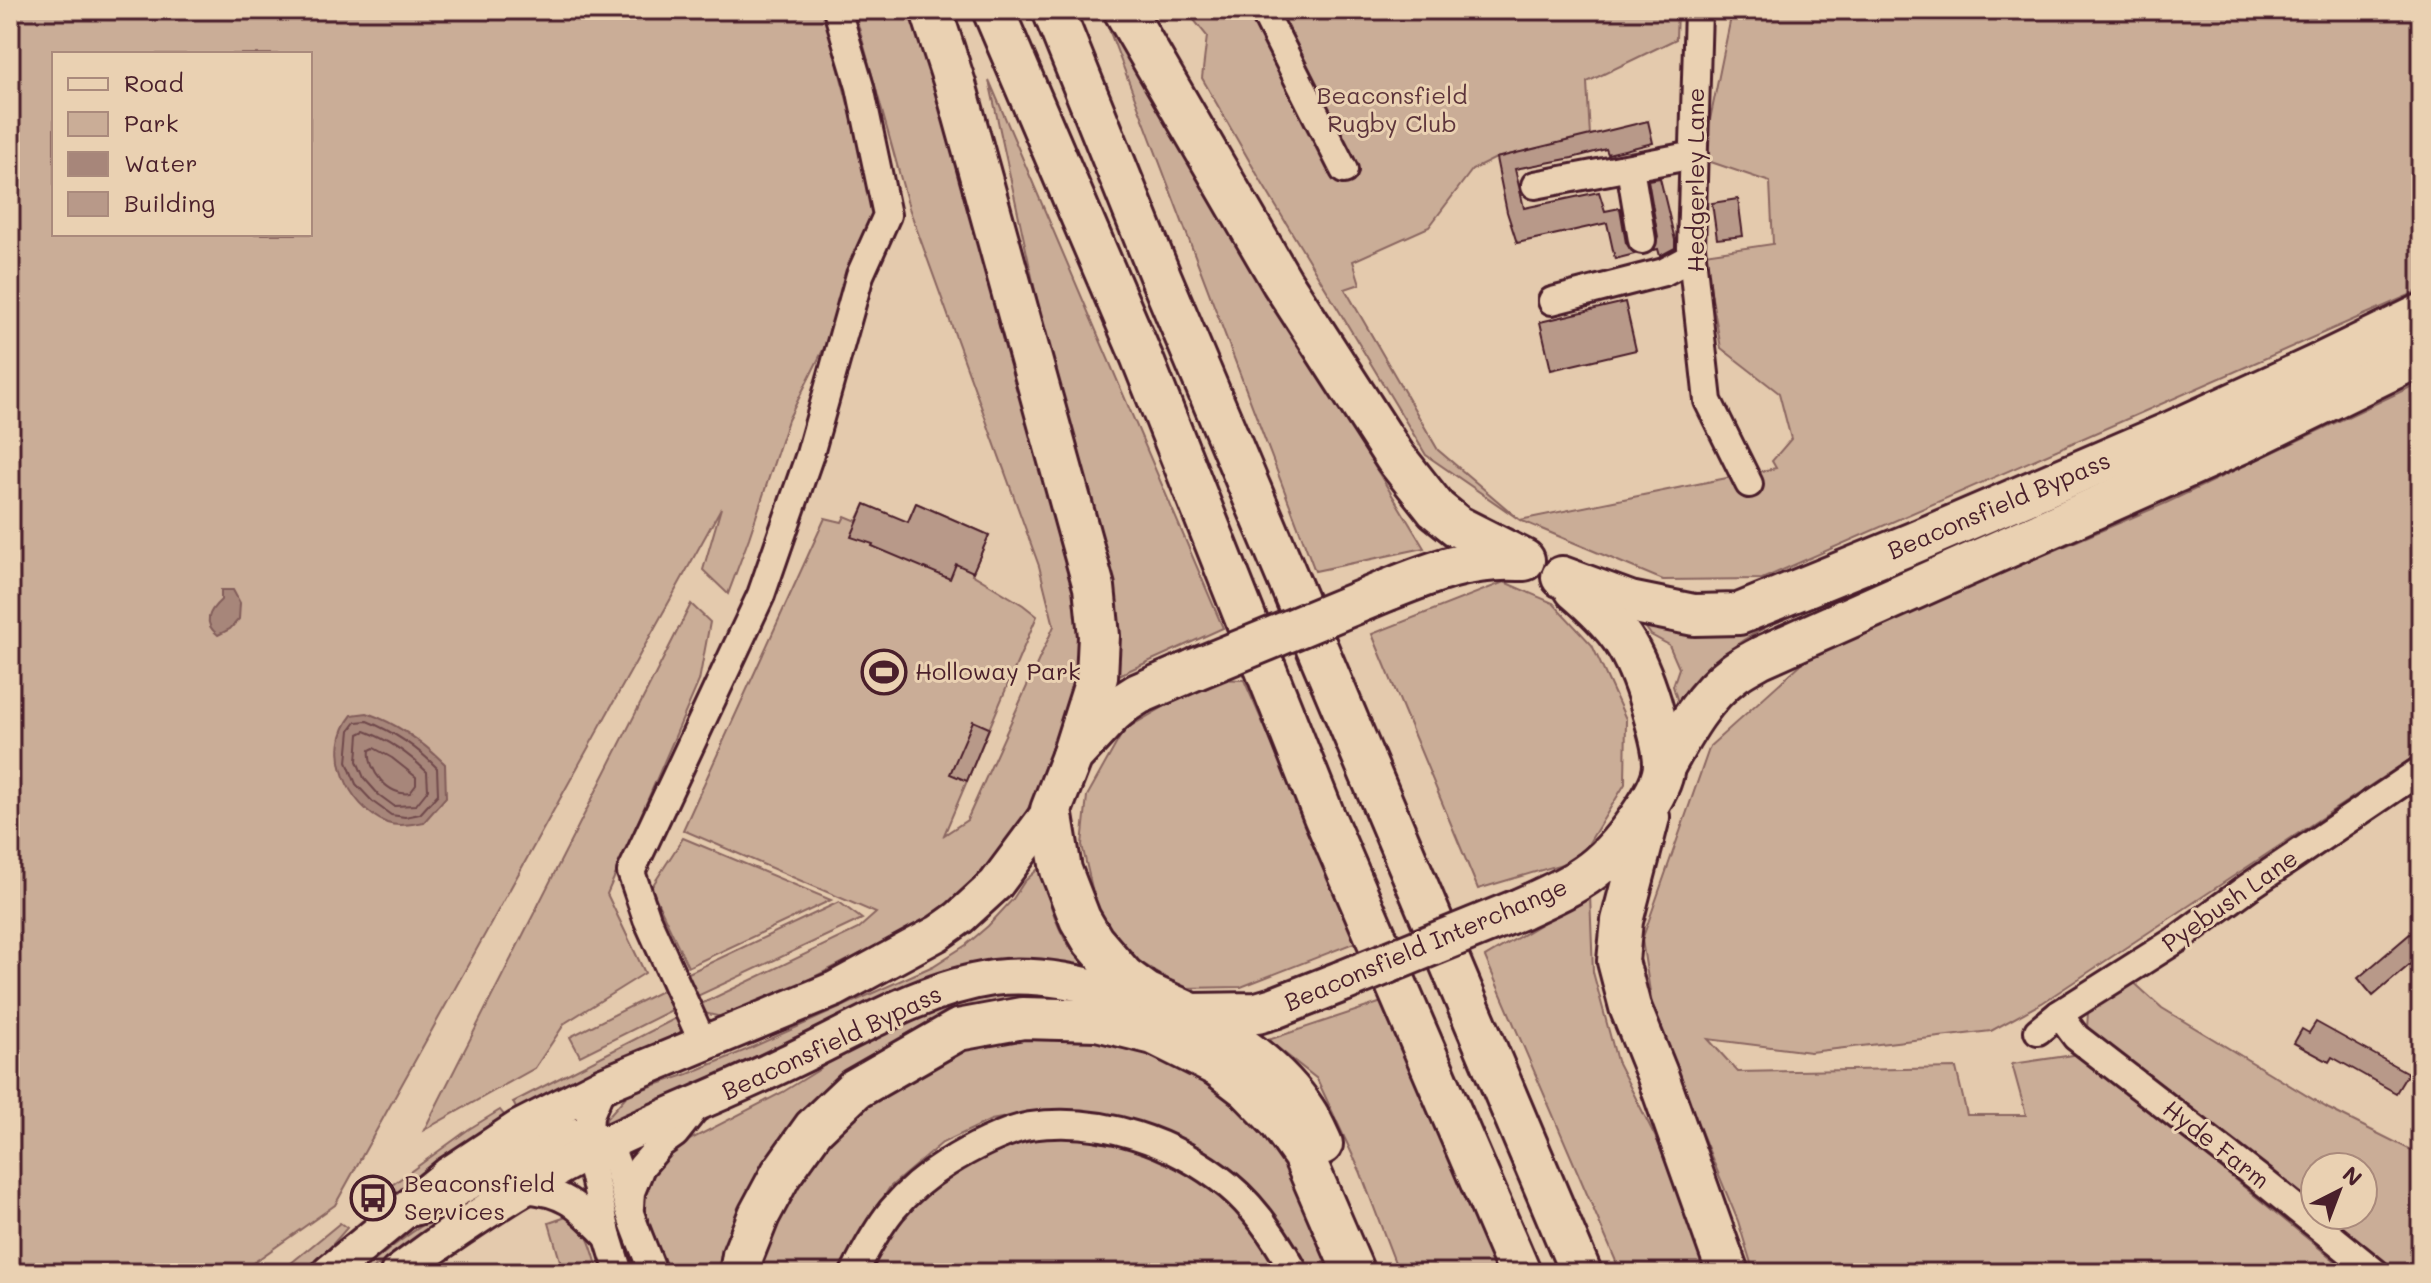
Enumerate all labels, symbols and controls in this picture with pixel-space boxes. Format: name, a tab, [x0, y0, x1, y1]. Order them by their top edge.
legend	[52, 52, 312, 236]
text: Road	[124, 67, 184, 98]
park label: Beaconsfield Rugby Club	[1317, 79, 1467, 138]
street label: Hedgerley Lane	[1679, 88, 1710, 272]
text: Park	[124, 107, 178, 138]
text: Water	[124, 147, 198, 178]
text: Building	[124, 187, 215, 218]
street label: Beaconsfield Bypass	[1882, 444, 2114, 566]
sports icon: Holloway Park	[860, 648, 908, 696]
place label: Holloway Park	[915, 655, 1081, 686]
street label: Pyebush Lane	[2155, 841, 2303, 958]
street label: Beaconsfield Interchange	[1279, 870, 1572, 1017]
street label: Beaconsfield Bypass	[717, 977, 946, 1106]
street label: Hyde Farm	[2157, 1093, 2276, 1195]
north arrow	[2299, 1151, 2379, 1231]
text: N	[2337, 1159, 2369, 1192]
place label: Beaconsfield Services	[404, 1167, 555, 1226]
bus stop icon: Beaconsfield Services	[349, 1174, 397, 1222]

